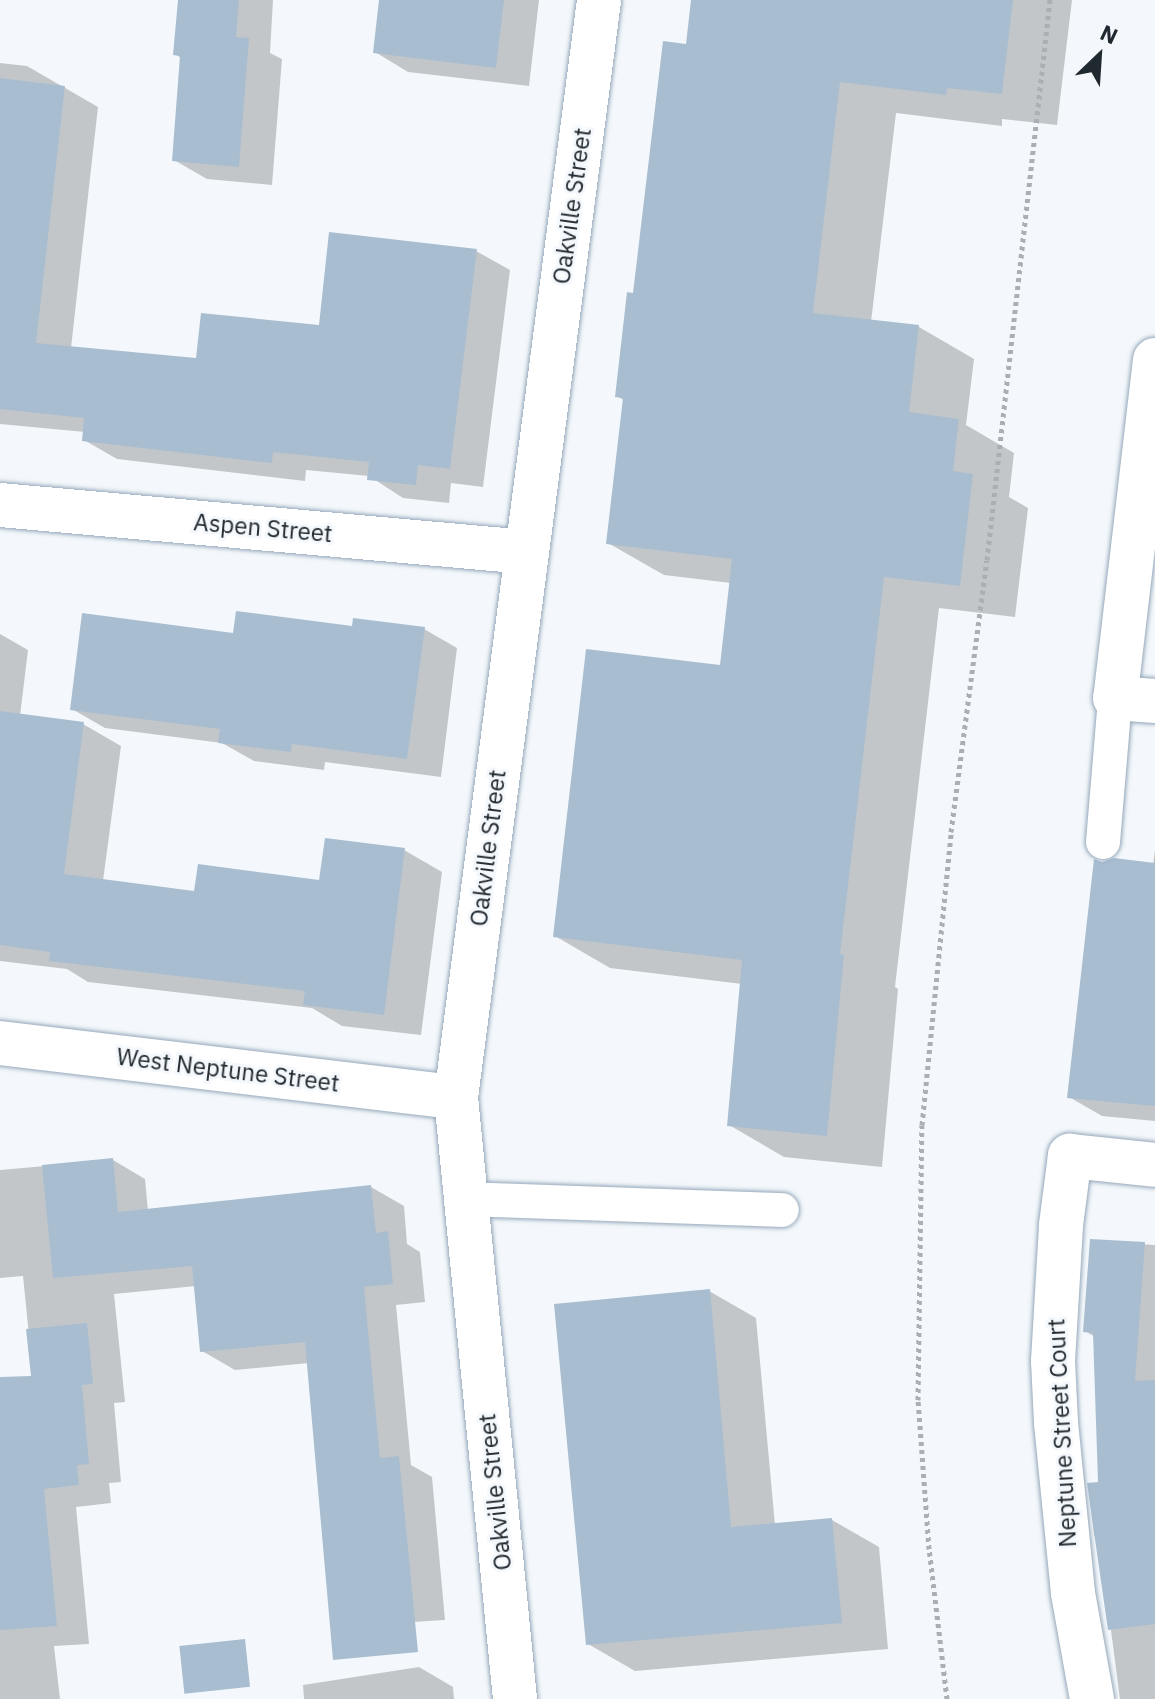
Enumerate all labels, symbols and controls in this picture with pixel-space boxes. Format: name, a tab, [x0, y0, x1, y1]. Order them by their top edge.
north arrow	[1059, 16, 1139, 96]
text: N	[1096, 17, 1123, 50]
street label: Oakville Street	[547, 126, 597, 286]
street label: Aspen Street	[192, 508, 334, 548]
street label: Oakville Street	[464, 768, 512, 928]
street label: West Neptune Street	[115, 1042, 341, 1098]
street label: Neptune Street Court	[1042, 1318, 1082, 1548]
street label: Oakville Street	[472, 1412, 518, 1572]

